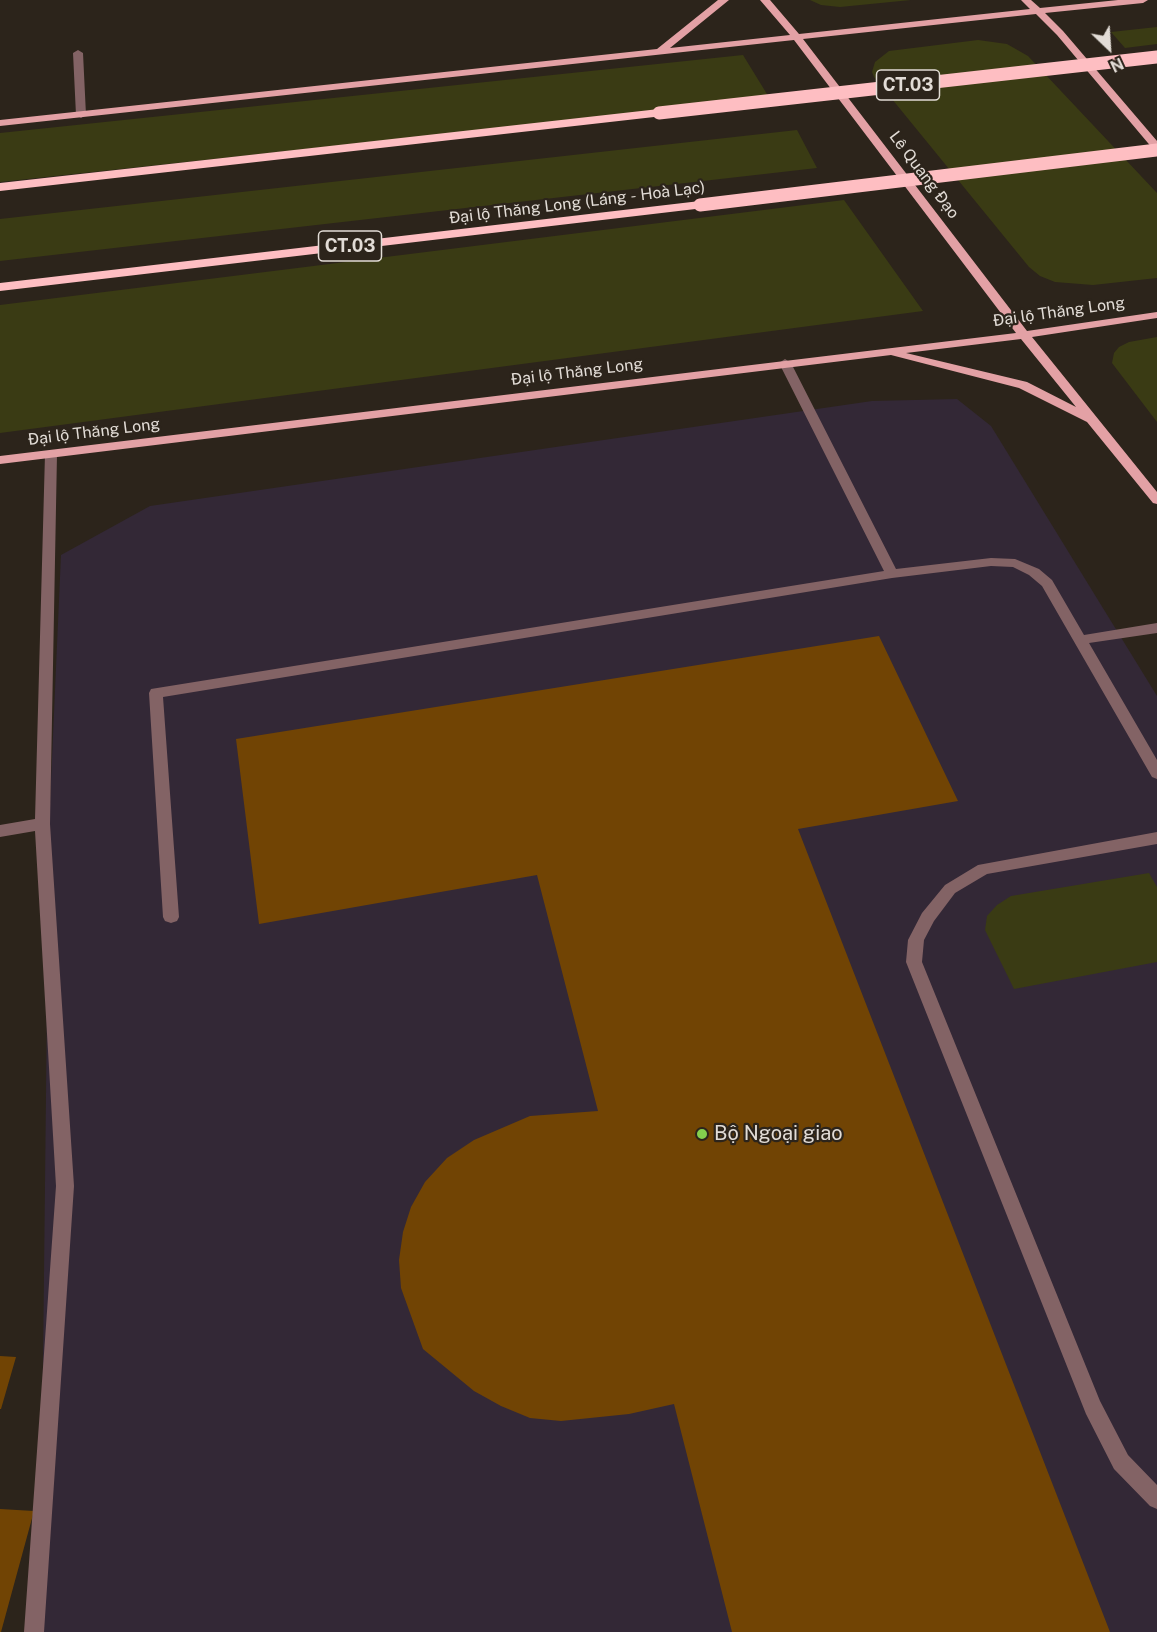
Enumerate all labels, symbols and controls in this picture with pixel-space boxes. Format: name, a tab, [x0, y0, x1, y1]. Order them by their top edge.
north arrow	[1079, 18, 1139, 78]
text: N	[1107, 54, 1127, 76]
road number: CT.03	[876, 70, 940, 100]
street label: Lê Quang Đạo	[885, 128, 963, 222]
street label: Đại lộ Thăng Long (Láng - Hoà Lạc)	[448, 178, 706, 228]
road number: CT.03	[318, 231, 382, 261]
street label: Đại lộ Thăng Long	[992, 293, 1126, 331]
street label: Đại lộ Thăng Long	[510, 354, 644, 390]
street label: Đại lộ Thăng Long	[27, 414, 161, 450]
place label: Bộ Ngoại giao	[714, 1122, 843, 1146]
marker: Bộ Ngoại giao	[695, 1127, 709, 1141]

